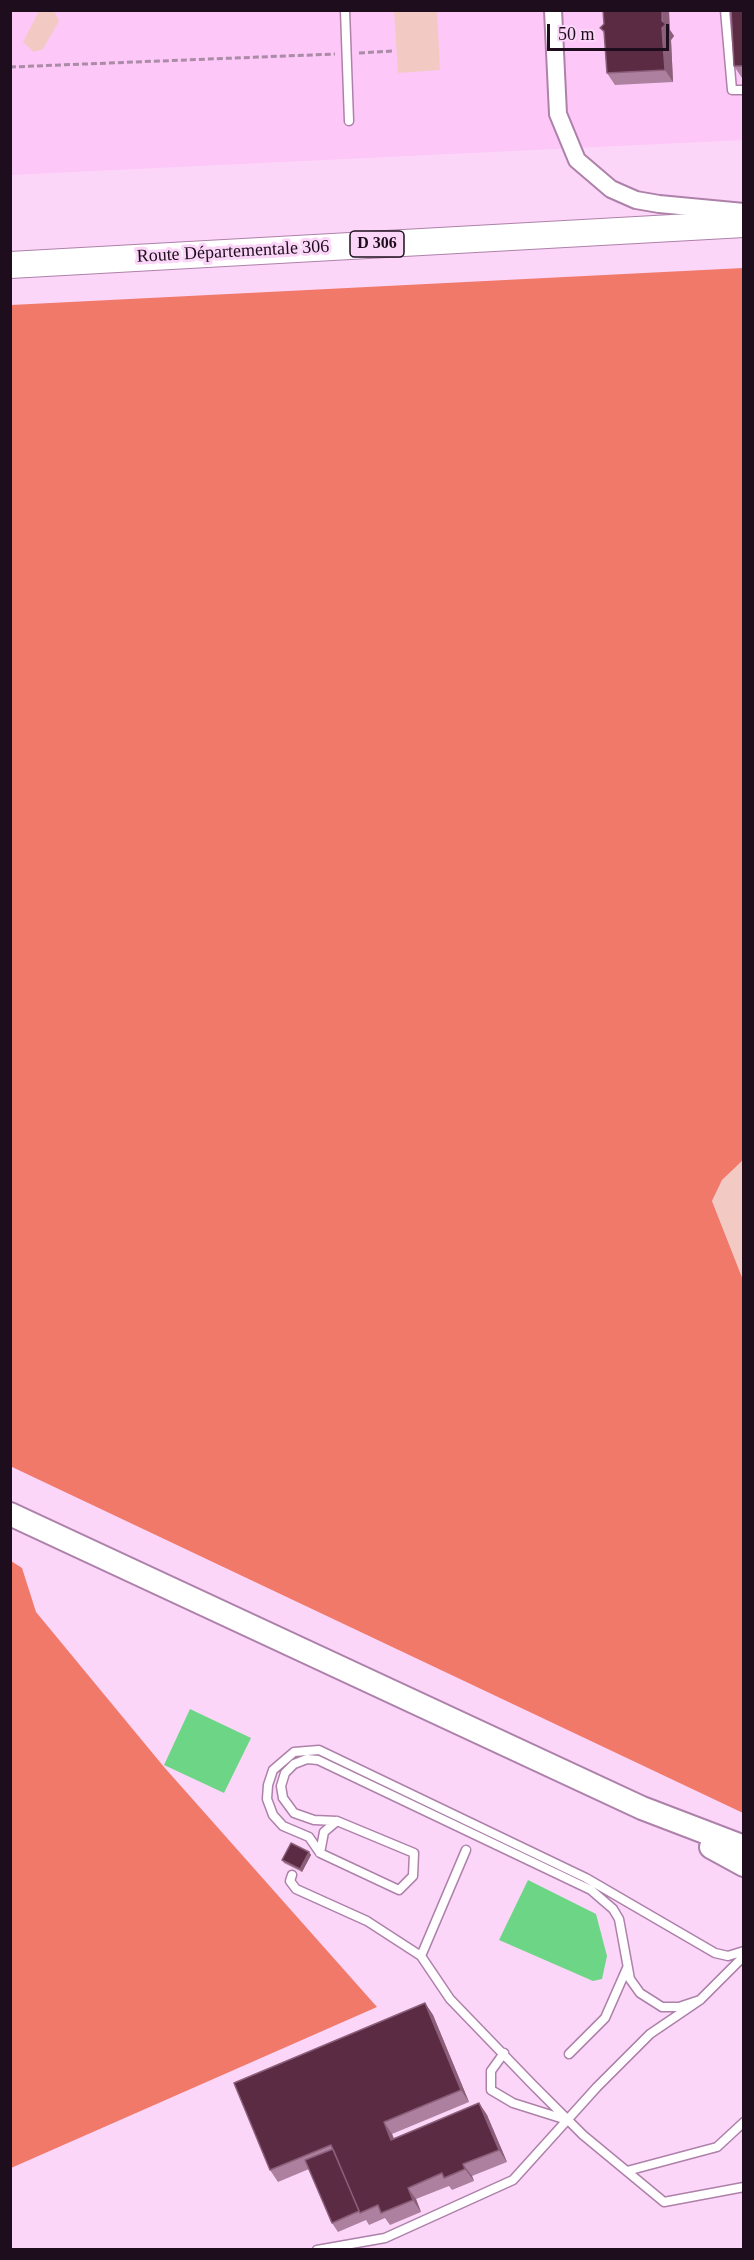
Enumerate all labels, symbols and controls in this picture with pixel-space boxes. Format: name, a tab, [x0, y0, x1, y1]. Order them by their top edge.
scale bar	[550, 12, 672, 50]
text: 50 m	[558, 24, 595, 44]
road number: D 306	[350, 231, 404, 257]
street label: Route Départementale 306	[136, 236, 330, 268]

